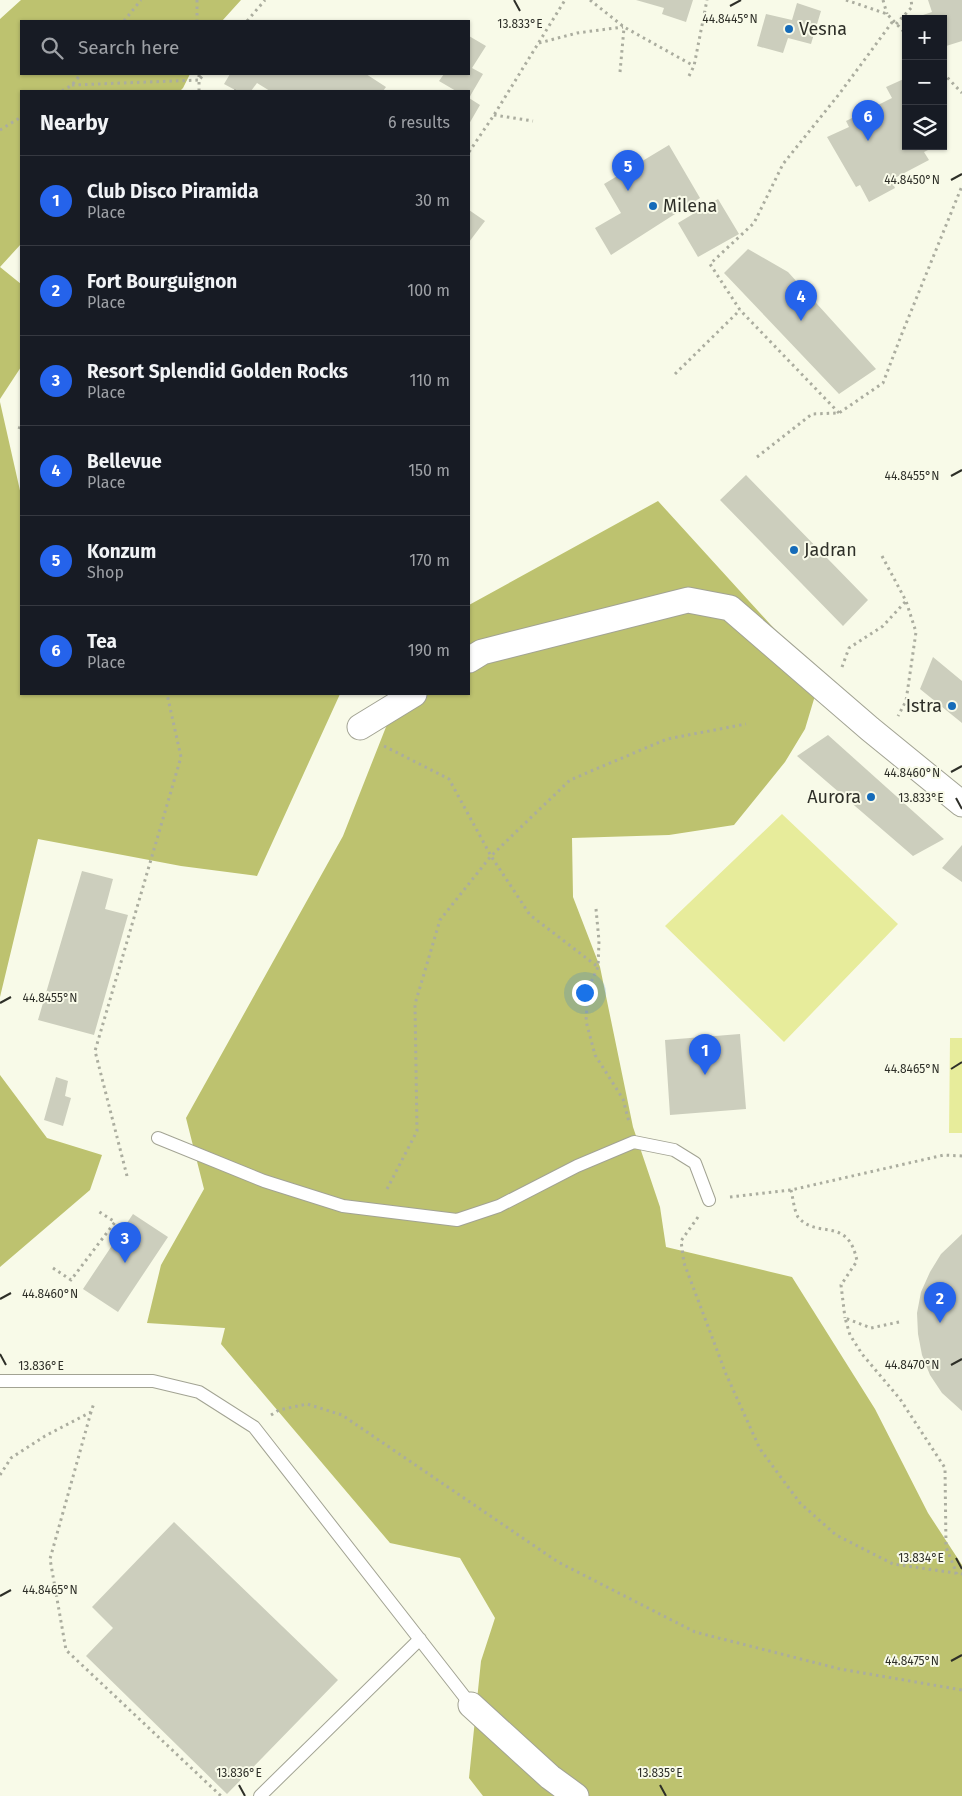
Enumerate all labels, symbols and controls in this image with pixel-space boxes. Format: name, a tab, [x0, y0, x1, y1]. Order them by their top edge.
text: 44.8445°N	[702, 12, 758, 26]
map controls	[902, 15, 947, 150]
button: +	[902, 15, 947, 60]
text: 13.833°E	[497, 17, 543, 31]
place label: Vesna	[799, 18, 847, 40]
search box	[20, 20, 470, 75]
marker: Vesna	[783, 23, 795, 35]
icon: search	[38, 34, 66, 62]
text: Search here	[78, 36, 179, 59]
button: −	[902, 60, 947, 105]
pin: 6	[852, 100, 884, 141]
button: layers	[902, 105, 947, 150]
text: Nearby	[40, 110, 108, 136]
text: 6 results	[388, 113, 450, 132]
pin: 5	[612, 150, 644, 191]
text: 44.8450°N	[884, 173, 940, 187]
text: Club Disco Piramida	[87, 180, 259, 203]
text: 1	[52, 191, 60, 210]
text: 30 m	[415, 191, 450, 210]
place label: Milena	[663, 195, 717, 217]
marker: Milena	[647, 200, 659, 212]
text: Place	[87, 203, 126, 222]
text: Fort Bourguignon	[87, 270, 237, 293]
pin: 4	[785, 280, 817, 321]
text: 2	[52, 281, 60, 300]
text: 100 m	[407, 281, 450, 300]
text: Place	[87, 293, 126, 312]
text: Resort Splendid Golden Rocks	[87, 360, 348, 383]
text: 3	[52, 371, 60, 390]
text: 110 m	[409, 371, 450, 390]
text: Place	[87, 383, 126, 402]
text: Bellevue	[87, 450, 162, 473]
text: 4	[51, 461, 61, 480]
text: 150 m	[408, 461, 450, 480]
text: 44.8455°N	[885, 469, 939, 483]
text: Place	[87, 473, 126, 492]
place label: Jadran	[804, 539, 857, 561]
text: Konzum	[87, 540, 156, 563]
marker: Jadran	[788, 544, 800, 556]
text: 5	[52, 551, 60, 570]
text: 170 m	[409, 551, 450, 570]
text: Shop	[87, 563, 124, 582]
text: Tea	[87, 630, 117, 653]
text: 6	[51, 641, 61, 660]
text: 190 m	[408, 641, 450, 660]
text: Place	[87, 653, 126, 672]
place label: Istra	[906, 695, 942, 717]
marker: Istra	[946, 700, 958, 712]
text: 44.8460°N	[884, 766, 940, 780]
place label: Aurora	[807, 786, 861, 808]
marker: Aurora	[865, 791, 877, 803]
text: 13.833°E	[898, 791, 944, 805]
your location	[572, 980, 598, 1006]
text: 44.8455°N	[23, 991, 77, 1005]
pin: 1	[689, 1034, 721, 1075]
text: 44.8465°N	[884, 1062, 940, 1076]
pin: 3	[109, 1222, 141, 1263]
pin: 2	[924, 1282, 956, 1323]
text: 44.8460°N	[22, 1287, 78, 1301]
text: 44.8470°N	[885, 1358, 939, 1372]
text: 13.836°E	[18, 1359, 64, 1373]
text: 13.834°E	[898, 1551, 944, 1565]
text: 44.8465°N	[22, 1583, 78, 1597]
text: 44.8475°N	[885, 1654, 939, 1668]
text: 13.836°E	[216, 1766, 262, 1780]
text: 13.835°E	[637, 1766, 683, 1780]

